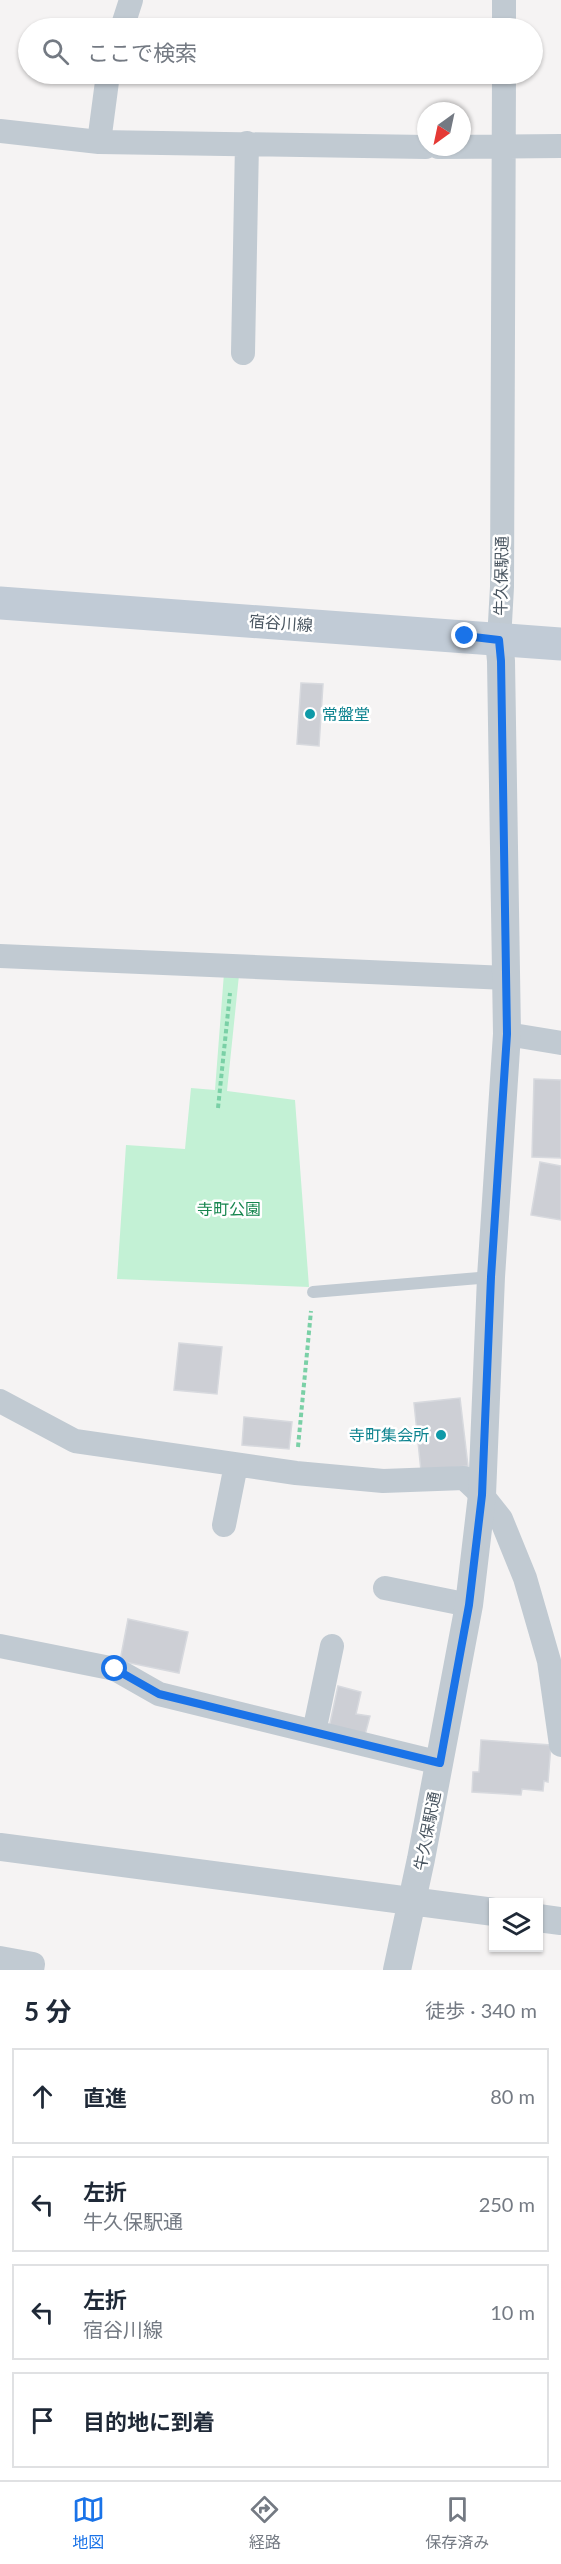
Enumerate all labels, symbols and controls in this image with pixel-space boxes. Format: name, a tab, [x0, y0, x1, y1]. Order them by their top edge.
search box	[18, 18, 543, 84]
icon: search	[39, 35, 72, 68]
text: ここで検索	[87, 39, 197, 66]
north arrow	[417, 102, 471, 156]
street label: 牛久保駅通	[490, 536, 511, 616]
street label: 宿谷川線	[248, 611, 314, 634]
route end	[451, 622, 477, 648]
place label: 常盤堂	[322, 704, 370, 723]
marker: 常盤堂	[303, 707, 317, 721]
park label: 寺町公園	[197, 1199, 261, 1218]
place label: 寺町集会所	[349, 1425, 429, 1444]
marker: 寺町集会所	[434, 1428, 448, 1442]
route start	[101, 1655, 127, 1681]
street label: 牛久保駅通	[410, 1790, 443, 1872]
map controls	[489, 1898, 543, 1952]
button: layers	[489, 1898, 543, 1952]
text: 5 分	[24, 1995, 71, 2027]
text: 徒歩 · 340 m	[425, 1998, 537, 2022]
icon: ahead	[26, 2080, 59, 2113]
text: 直進	[83, 2084, 127, 2111]
text: 80 m	[490, 2084, 535, 2108]
text: 左折	[83, 2178, 127, 2205]
icon: left	[26, 2188, 59, 2221]
text: 250 m	[479, 2192, 535, 2216]
text: 牛久保駅通	[83, 2209, 183, 2233]
text: 左折	[83, 2286, 127, 2313]
icon: left	[26, 2296, 59, 2329]
text: 10 m	[490, 2300, 535, 2324]
text: 宿谷川線	[83, 2317, 163, 2341]
icon: arrive	[26, 2404, 59, 2437]
text: 目的地に到着	[83, 2408, 215, 2435]
tab: 地図	[72, 2493, 105, 2553]
tab: 経路	[248, 2493, 281, 2553]
tab: 保存済み	[425, 2493, 489, 2553]

